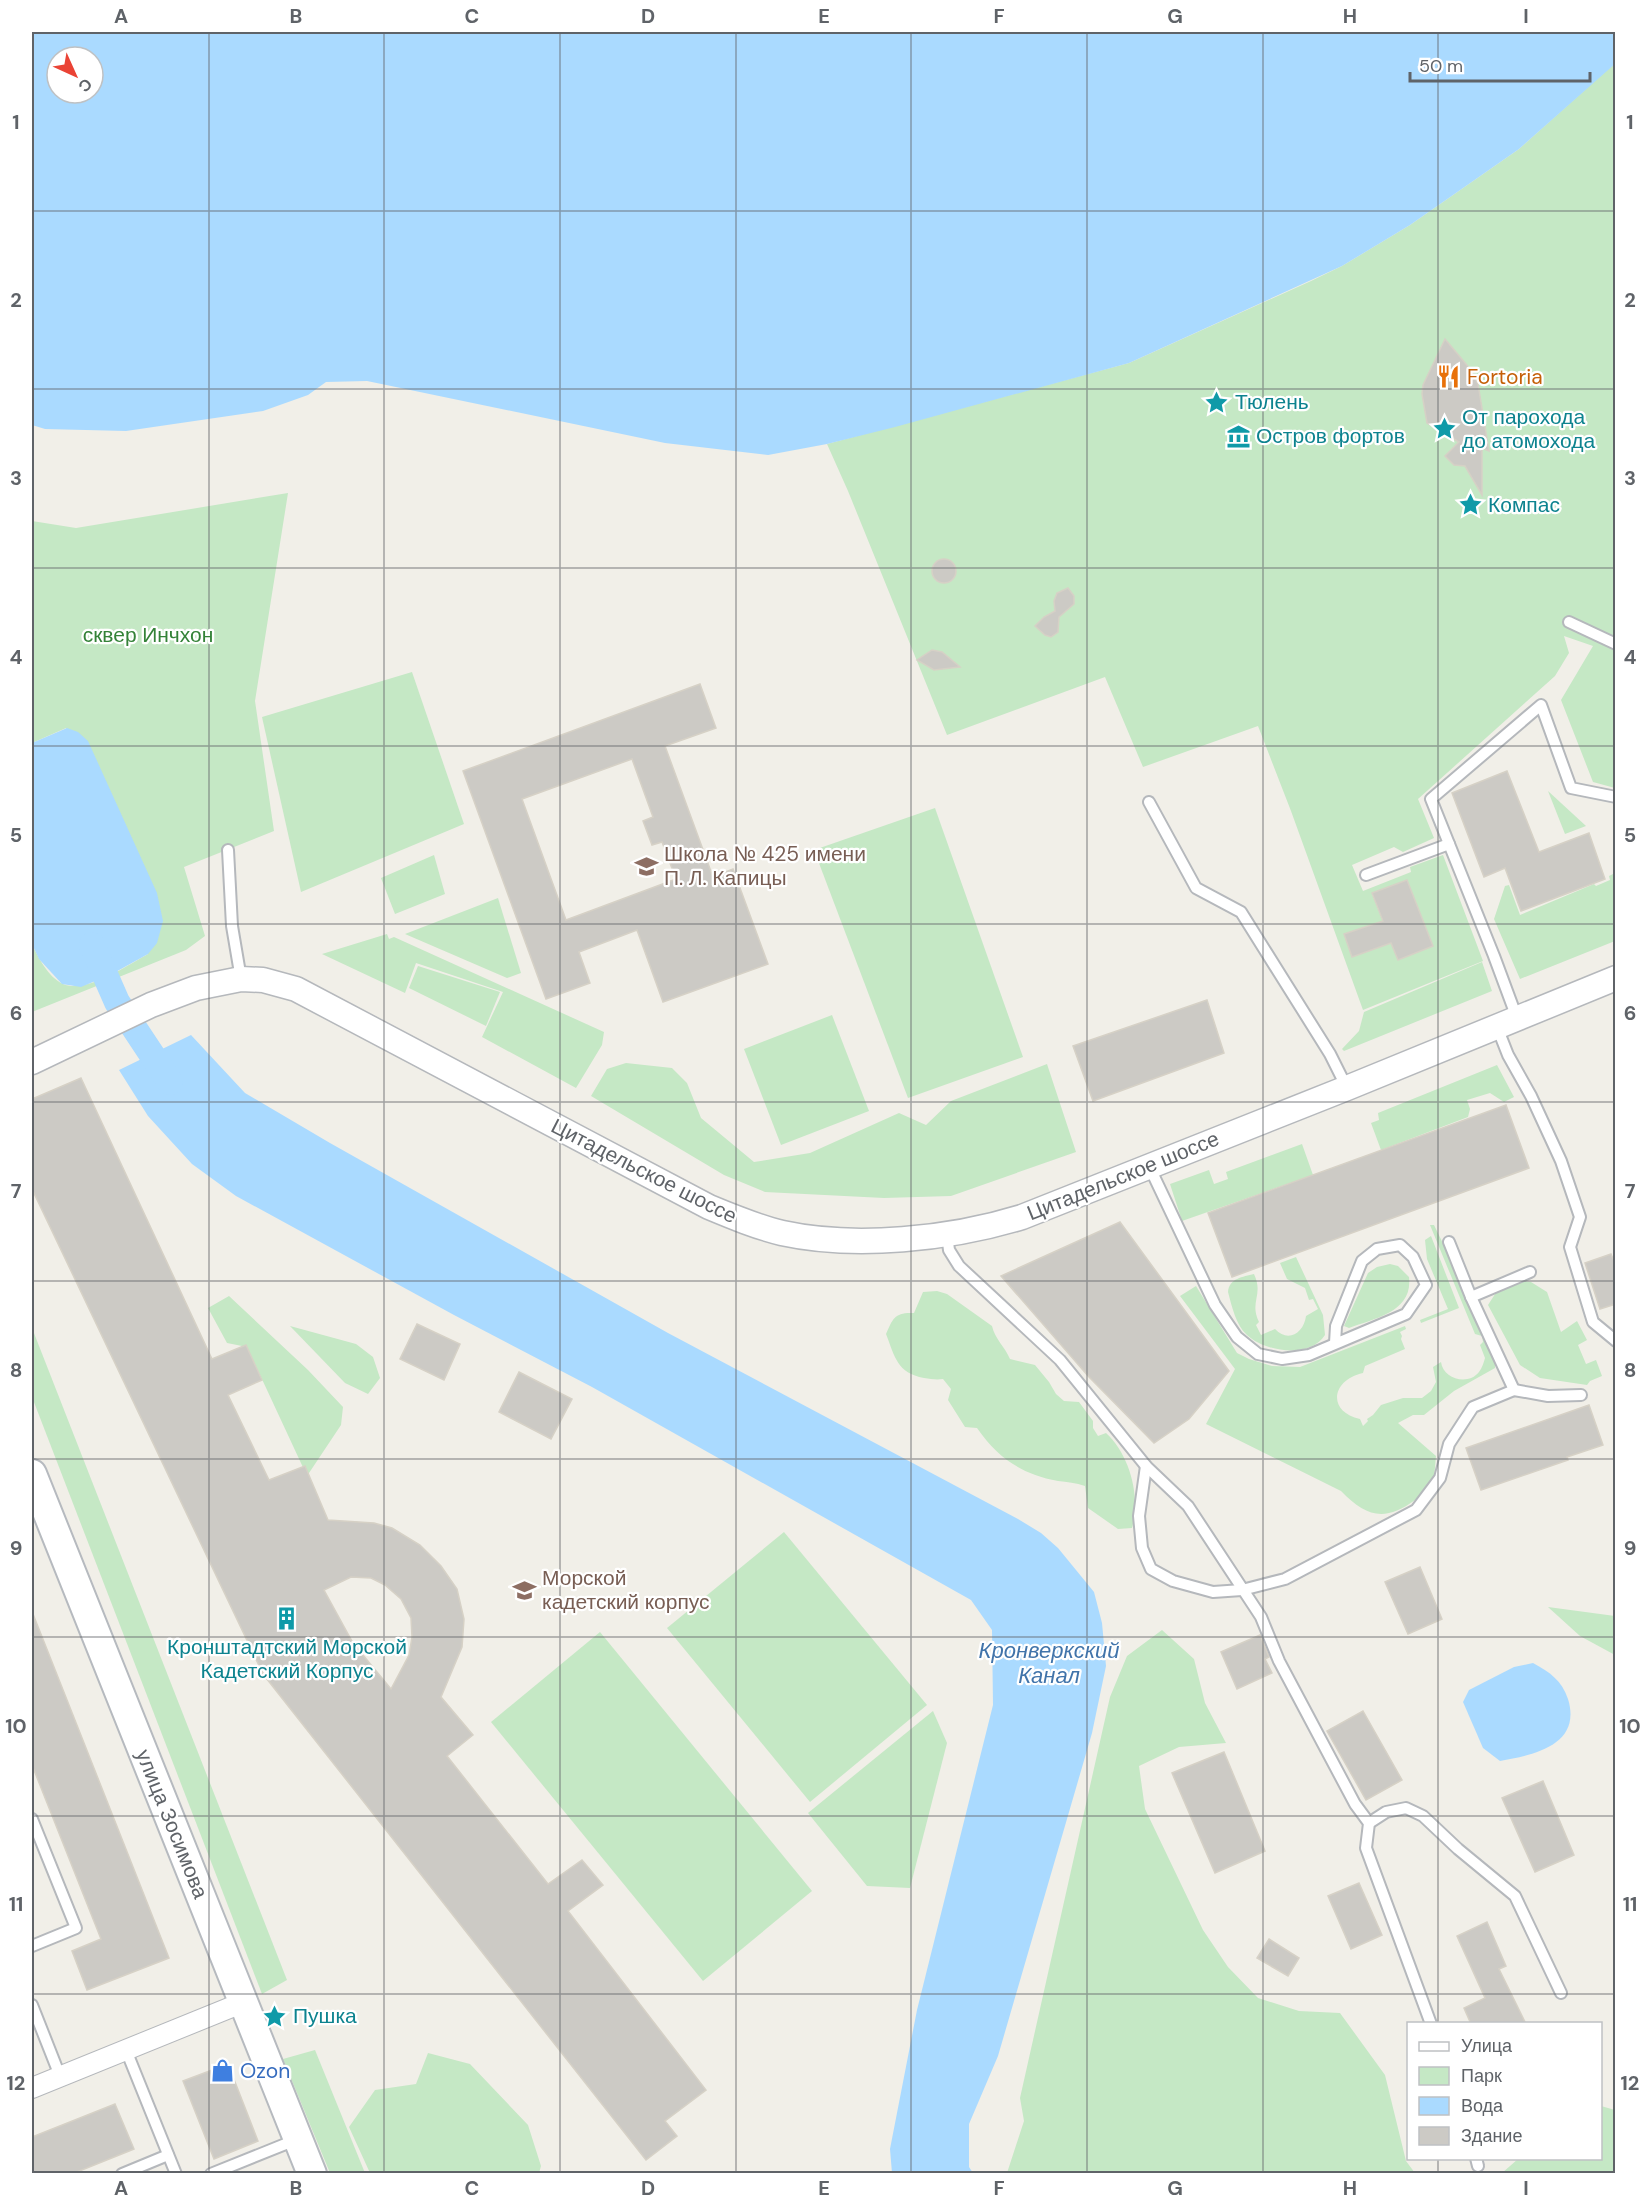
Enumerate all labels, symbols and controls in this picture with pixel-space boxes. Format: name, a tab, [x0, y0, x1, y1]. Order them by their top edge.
text: A	[114, 3, 128, 29]
text: B	[290, 3, 302, 29]
text: C	[465, 3, 479, 29]
text: D	[641, 3, 655, 29]
text: E	[818, 3, 830, 29]
text: F	[993, 3, 1005, 29]
text: G	[1167, 3, 1183, 29]
text: H	[1343, 3, 1357, 29]
text: I	[1523, 3, 1529, 29]
north arrow	[45, 45, 105, 105]
scale bar	[1410, 45, 1590, 83]
text: 50 m	[1419, 54, 1463, 78]
text: С	[73, 74, 97, 97]
text: 1	[12, 109, 20, 135]
text: 1	[1626, 109, 1634, 135]
text: 2	[10, 287, 22, 313]
text: 2	[1624, 287, 1636, 313]
place label: Fortoria	[1467, 363, 1543, 391]
restaurant icon: Fortoria	[1436, 364, 1462, 390]
place label: Тюлень	[1235, 388, 1309, 416]
place icon: Тюлень	[1204, 389, 1230, 415]
place label: От парохода до атомохода	[1462, 403, 1595, 455]
place icon: От парохода до атомохода	[1431, 416, 1457, 442]
place label: Остров фортов	[1256, 422, 1405, 450]
museum icon: Остров фортов	[1225, 423, 1251, 449]
text: 3	[10, 465, 22, 491]
text: 3	[1624, 465, 1636, 491]
place label: Компас	[1488, 491, 1560, 519]
place icon: Компас	[1457, 492, 1483, 518]
park label: сквер Инчхон	[83, 621, 213, 649]
text: 4	[10, 644, 23, 670]
text: 4	[1624, 644, 1637, 670]
text: 5	[10, 822, 22, 848]
text: 5	[1624, 822, 1636, 848]
place label: Школа № 425 имени П. Л. Капицы	[664, 840, 866, 892]
school or university icon: Школа № 425 имени П. Л. Капицы	[633, 853, 659, 879]
text: 6	[10, 1000, 22, 1026]
text: 6	[1624, 1000, 1636, 1026]
street label: Цитадельское шоссе	[546, 1112, 742, 1230]
street label: Цитадельское шоссе	[1023, 1125, 1223, 1227]
text: 7	[11, 1178, 22, 1204]
text: 7	[1625, 1178, 1636, 1204]
text: 8	[10, 1357, 22, 1383]
text: 8	[1624, 1357, 1636, 1383]
text: 9	[10, 1535, 22, 1561]
text: 9	[1624, 1535, 1636, 1561]
place label: Морской кадетский корпус	[542, 1564, 710, 1616]
school or university icon: Морской кадетский корпус	[511, 1577, 537, 1603]
building icon: Кронштадтский Морской Кадетский Корпус	[274, 1606, 300, 1632]
place label: Кронштадтский Морской Кадетский Корпус	[167, 1633, 407, 1685]
water label: Кронверкский Канал	[978, 1636, 1120, 1690]
text: 10	[5, 1713, 27, 1739]
text: 10	[1619, 1713, 1641, 1739]
street label: улица Зосимова	[129, 1745, 215, 1903]
text: 11	[9, 1891, 23, 1917]
text: 11	[1623, 1891, 1637, 1917]
place label: Пушка	[293, 2002, 357, 2030]
place icon: Пушка	[262, 2003, 288, 2029]
legend	[1407, 2022, 1602, 2160]
text: Улица	[1461, 2034, 1513, 2058]
place label: Ozon	[240, 2057, 290, 2085]
shop icon: Ozon	[209, 2058, 235, 2084]
text: Парк	[1461, 2064, 1502, 2088]
text: 12	[7, 2070, 25, 2096]
text: 12	[1621, 2070, 1639, 2096]
text: Вода	[1461, 2094, 1504, 2118]
text: Здание	[1461, 2124, 1522, 2148]
text: A	[114, 2175, 128, 2201]
text: B	[290, 2175, 302, 2201]
text: C	[465, 2175, 479, 2201]
text: D	[641, 2175, 655, 2201]
text: E	[818, 2175, 830, 2201]
text: F	[993, 2175, 1005, 2201]
text: G	[1167, 2175, 1183, 2201]
text: H	[1343, 2175, 1357, 2201]
text: I	[1523, 2175, 1529, 2201]

